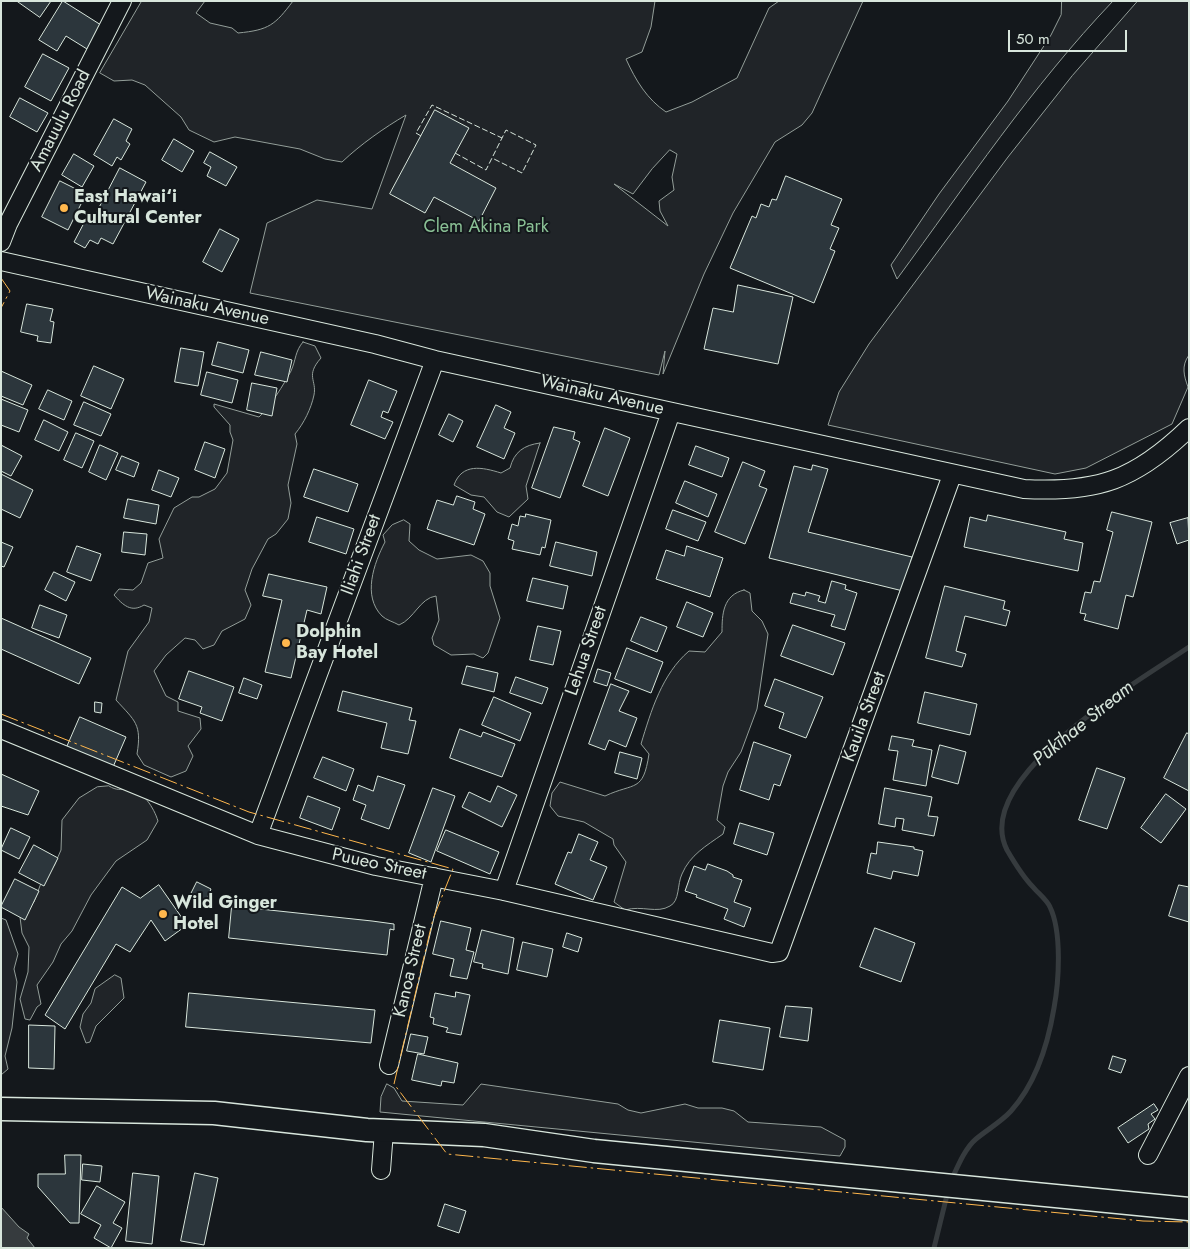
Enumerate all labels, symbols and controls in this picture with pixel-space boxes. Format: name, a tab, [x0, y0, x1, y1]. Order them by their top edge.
scale bar	[1010, 20, 1129, 52]
text: 50 m	[1016, 28, 1050, 50]
street label: Amauulu Road	[26, 67, 96, 175]
place label: East Hawai‘i Cultural Center	[74, 187, 202, 230]
marker: East Hawai‘i Cultural Center	[58, 202, 70, 214]
park label: Clem Akina Park	[423, 217, 549, 239]
street label: Wainaku Avenue	[143, 283, 271, 331]
street label: Wainaku Avenue	[538, 371, 666, 421]
street label: Iliahi Street	[337, 512, 387, 598]
street label: Lehua Street	[562, 603, 612, 699]
place label: Dolphin Bay Hotel	[296, 622, 378, 664]
marker: Dolphin Bay Hotel	[280, 637, 292, 649]
street label: Kauila Street	[839, 669, 891, 765]
water label: Pūkīhae Stream	[1029, 676, 1139, 772]
street label: Puueo Street	[330, 844, 428, 886]
place label: Wild Ginger Hotel	[173, 893, 277, 936]
marker: Wild Ginger Hotel	[157, 908, 169, 920]
street label: Kanoa Street	[390, 922, 432, 1020]

